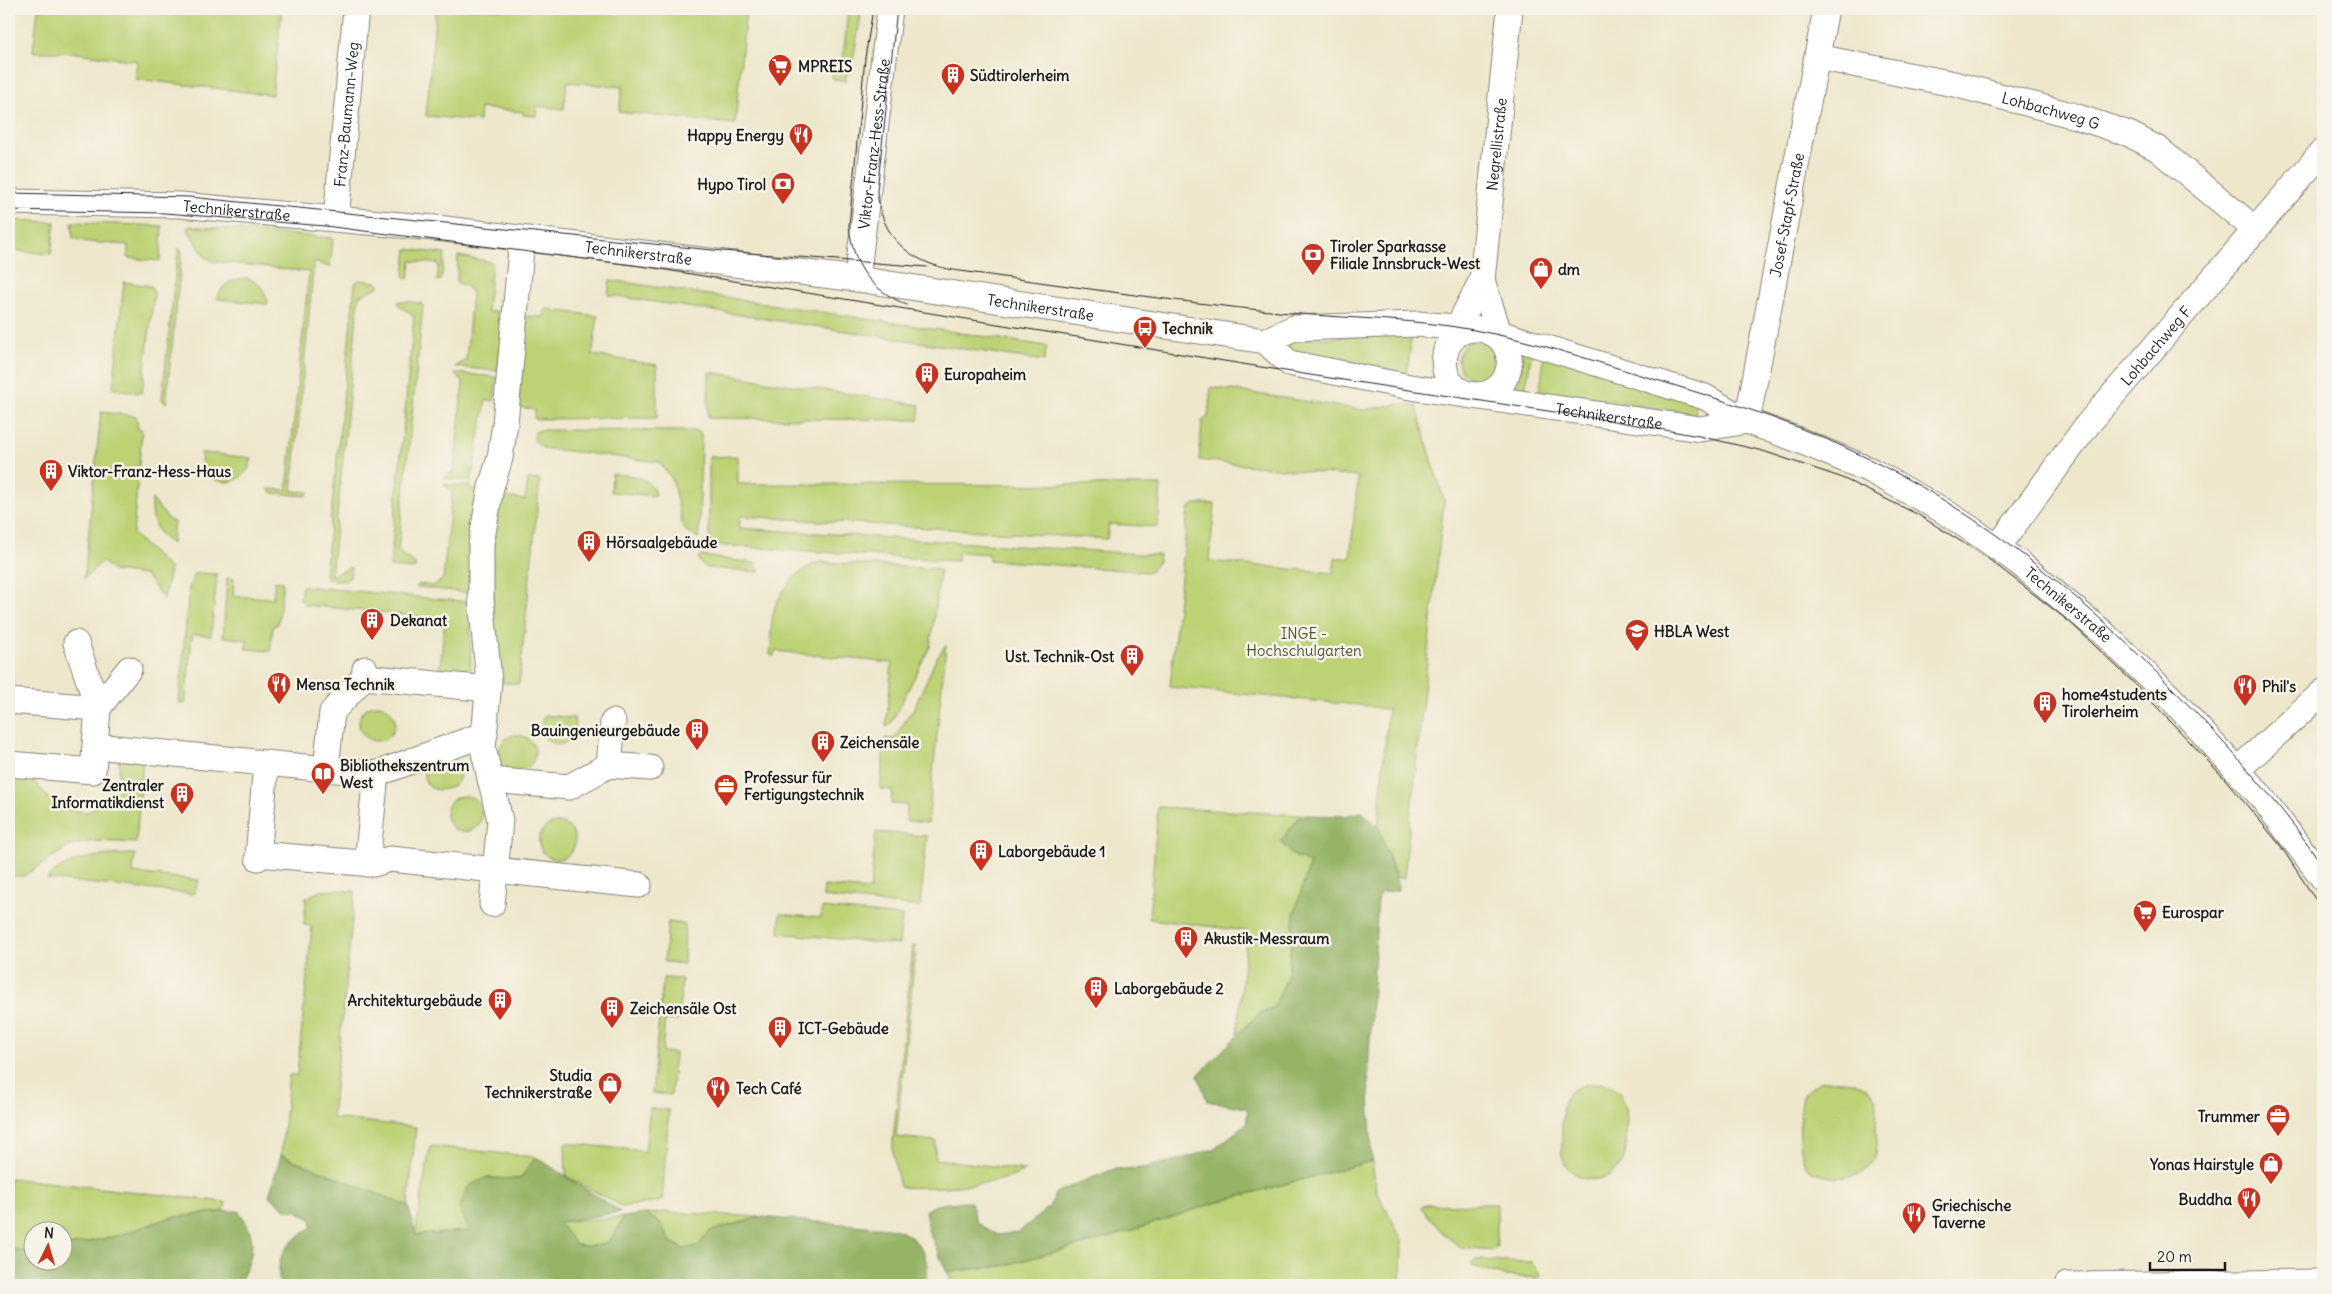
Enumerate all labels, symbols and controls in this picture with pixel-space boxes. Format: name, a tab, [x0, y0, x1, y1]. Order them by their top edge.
street label: Franz-Baumann-Weg	[330, 41, 362, 188]
supermarket icon: MPREIS	[767, 53, 793, 87]
place label: MPREIS	[798, 57, 852, 76]
street label: Viktor-Franz-Hess-Straße	[854, 58, 893, 230]
building icon: Südtirolerheim	[940, 62, 966, 96]
place label: Südtirolerheim	[970, 66, 1070, 85]
street label: Lohbachweg G	[2000, 88, 2102, 133]
street label: Negrellistraße	[1482, 97, 1510, 192]
restaurant icon: Happy Energy	[788, 122, 814, 156]
place label: Happy Energy	[687, 126, 784, 146]
street label: Josef-Stapf-Straße	[1765, 151, 1808, 278]
bank icon: Hypo Tirol	[770, 171, 796, 205]
place label: Hypo Tirol	[697, 175, 766, 195]
street label: Technikerstraße	[182, 196, 291, 224]
street label: Technikerstraße	[584, 237, 693, 268]
place label: Tiroler Sparkasse Filiale Innsbruck-West	[1330, 237, 1481, 273]
bank icon: Tiroler Sparkasse Filiale Innsbruck-West	[1300, 242, 1326, 276]
shop icon: dm	[1528, 256, 1554, 290]
place label: dm	[1558, 260, 1580, 279]
street label: Technikerstraße	[986, 289, 1095, 324]
street label: Lohbachweg F	[2116, 302, 2195, 389]
bus stop icon: Technik	[1132, 315, 1158, 349]
place label: Technik	[1162, 319, 1213, 338]
building icon: Europaheim	[914, 361, 940, 395]
place label: Europaheim	[944, 365, 1026, 385]
street label: Technikerstraße	[1555, 399, 1664, 433]
building icon: Viktor-Franz-Hess-Haus	[38, 458, 64, 492]
place label: Viktor-Franz-Hess-Haus	[68, 462, 231, 481]
building icon: Hörsaalgebäude	[576, 529, 602, 563]
place label: Hörsaalgebäude	[606, 533, 717, 553]
street label: Technikerstraße	[2021, 563, 2116, 646]
building icon: Dekanat	[359, 607, 385, 641]
place label: Dekanat	[390, 611, 448, 630]
school or university icon: HBLA West	[1624, 618, 1650, 652]
place label: HBLA West	[1654, 622, 1730, 641]
park label: INGE - Hochschulgarten	[1246, 624, 1362, 660]
building icon: Ust. Technik-Ost	[1119, 643, 1145, 677]
place label: Ust. Technik-Ost	[1005, 647, 1115, 666]
restaurant icon: Mensa Technik	[266, 671, 292, 705]
restaurant icon: Phil's	[2232, 673, 2258, 707]
place label: Mensa Technik	[296, 675, 395, 694]
place label: Phil's	[2262, 677, 2296, 696]
place label: home4students Tirolerheim	[2062, 685, 2167, 721]
building icon: home4students Tirolerheim	[2032, 690, 2058, 724]
building icon: Bauingenieurgebäude	[684, 717, 710, 751]
place label: Bauingenieurgebäude	[531, 721, 680, 741]
building icon: Zeichensäle	[810, 729, 836, 763]
place label: Zeichensäle	[840, 733, 919, 752]
place label: Bibliothekszentrum West	[340, 756, 469, 792]
library icon: Bibliothekszentrum West	[310, 761, 336, 795]
place label: Professur für Fertigungstechnik	[744, 768, 865, 805]
office icon: Professur für Fertigungstechnik	[713, 773, 739, 807]
place label: Zentraler Informatikdienst	[51, 776, 165, 812]
building icon: Zentraler Informatikdienst	[169, 781, 195, 815]
building icon: Laborgebäude 1	[968, 838, 994, 872]
place label: Laborgebäude 1	[998, 842, 1106, 862]
supermarket icon: Eurospar	[2132, 899, 2158, 933]
place label: Eurospar	[2162, 903, 2225, 923]
building icon: Akustik-Messraum	[1173, 925, 1199, 959]
place label: Akustik-Messraum	[1204, 929, 1329, 948]
building icon: Laborgebäude 2	[1083, 975, 1109, 1009]
place label: Laborgebäude 2	[1114, 979, 1224, 999]
building icon: Architekturgebäude	[487, 987, 513, 1021]
place label: Architekturgebäude	[348, 991, 482, 1011]
building icon: Zeichensäle Ost	[599, 995, 625, 1029]
place label: Zeichensäle Ost	[630, 999, 737, 1018]
building icon: ICT-Gebäude	[767, 1015, 793, 1049]
place label: ICT-Gebäude	[798, 1019, 889, 1038]
place label: Studia Technikerstraße	[484, 1066, 592, 1102]
shop icon: Studia Technikerstraße	[597, 1071, 623, 1105]
restaurant icon: Tech Café	[705, 1075, 731, 1109]
place label: Tech Café	[736, 1079, 802, 1098]
office icon: Trummer	[2265, 1103, 2291, 1137]
place label: Trummer	[2198, 1107, 2261, 1126]
shop icon: Yonas Hairstyle	[2258, 1151, 2284, 1185]
place label: Yonas Hairstyle	[2149, 1155, 2254, 1175]
restaurant icon: Buddha	[2236, 1186, 2262, 1220]
place label: Buddha	[2179, 1190, 2232, 1209]
place label: Griechische Taverne	[1932, 1196, 2011, 1232]
restaurant icon: Griechische Taverne	[1901, 1201, 1927, 1235]
north arrow	[22, 1222, 72, 1272]
text: N	[44, 1224, 55, 1242]
scale bar	[2150, 1239, 2224, 1271]
text: 20 m	[2157, 1247, 2192, 1266]

